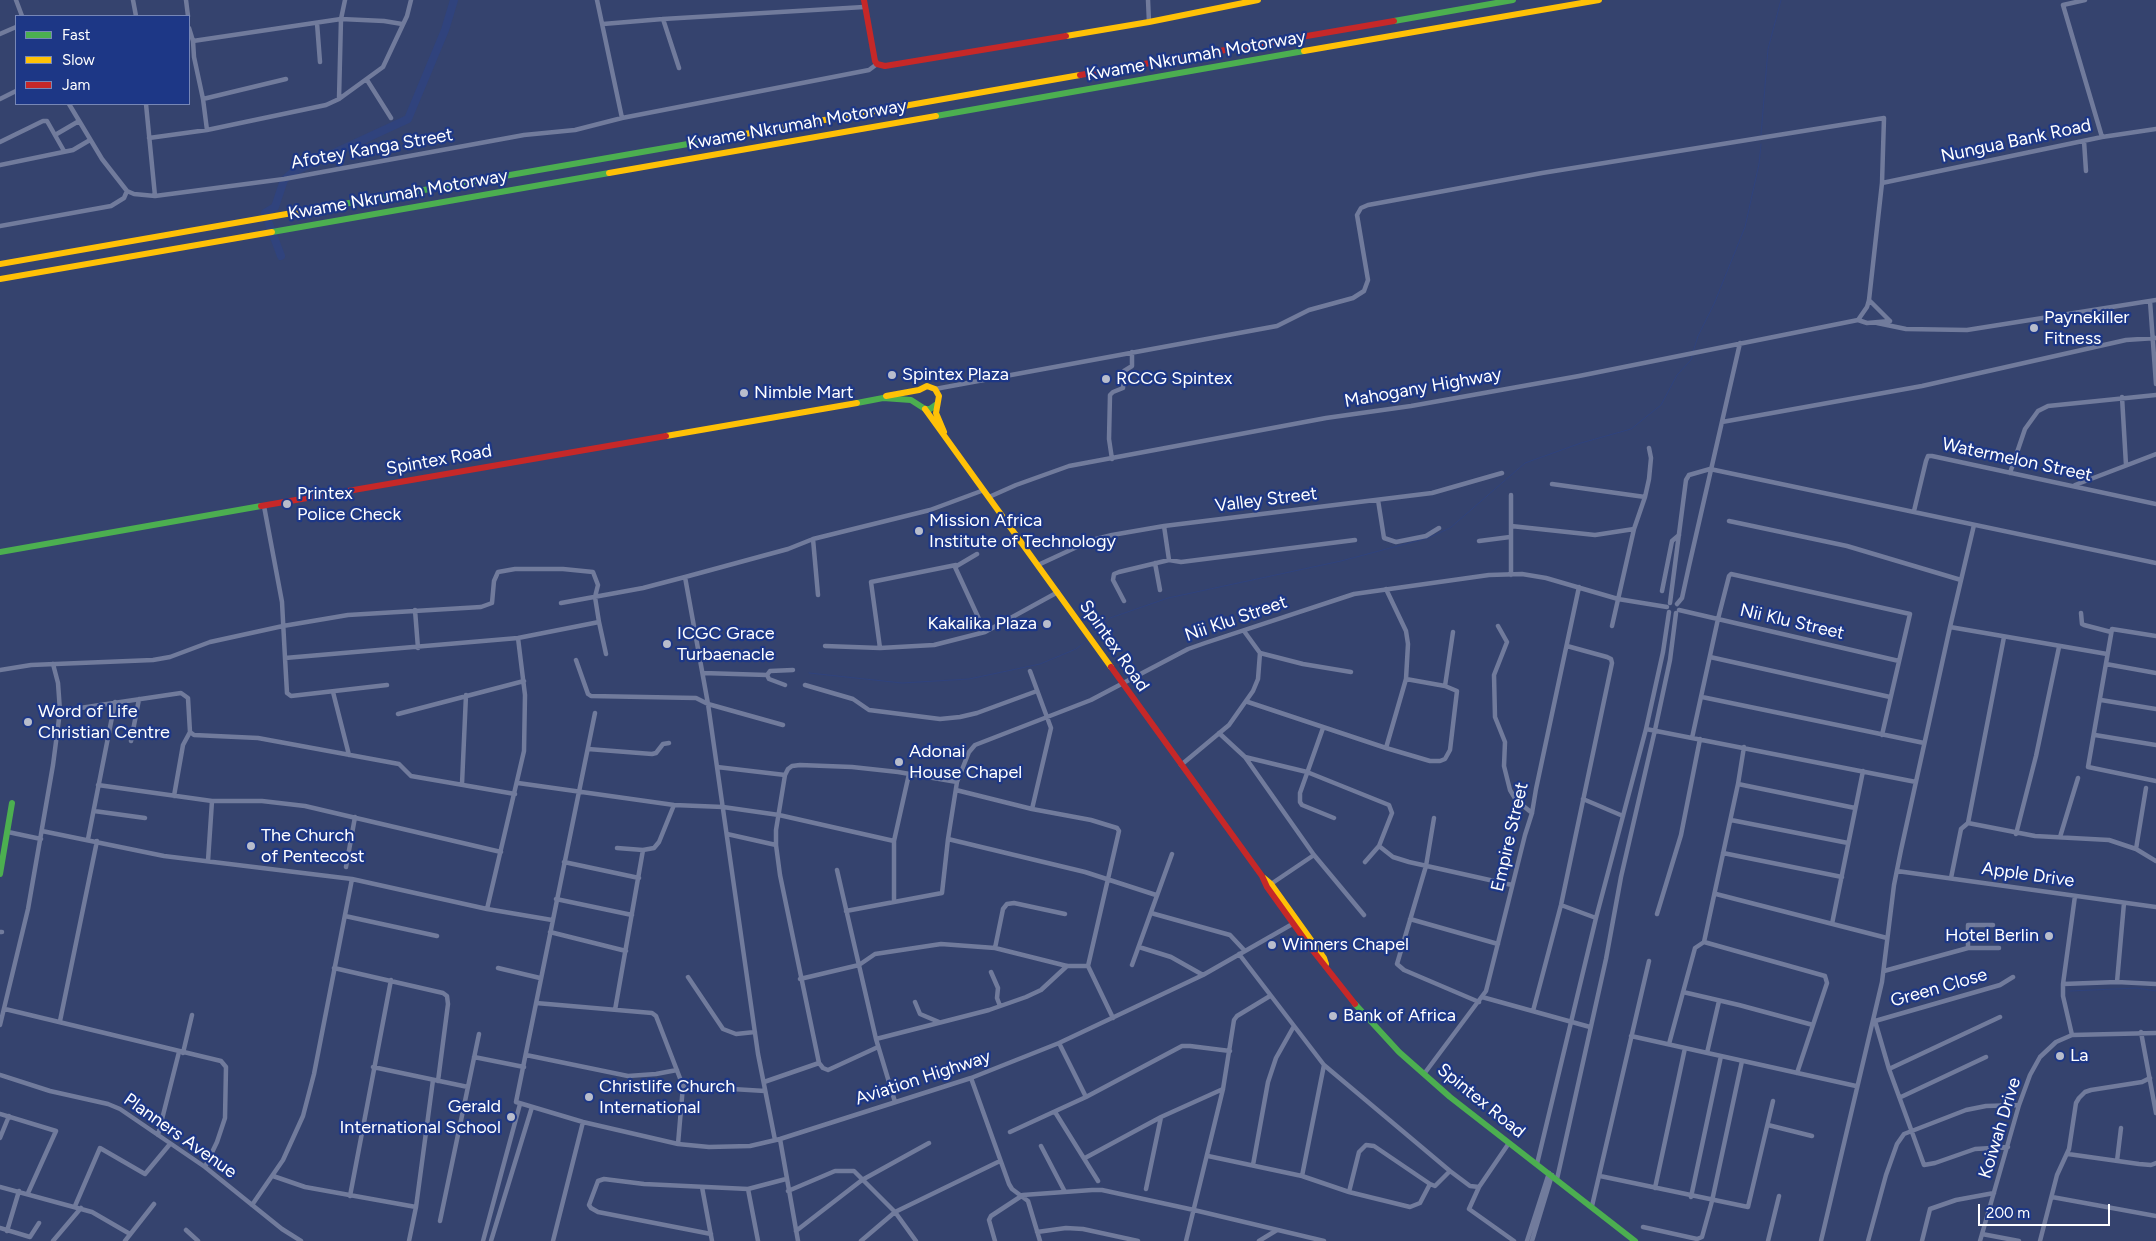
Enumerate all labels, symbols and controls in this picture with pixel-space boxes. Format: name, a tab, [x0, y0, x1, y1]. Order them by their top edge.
legend	[15, 15, 190, 105]
text: Fast	[62, 26, 90, 44]
street label: Kwame Nkrumah Motorway	[1084, 26, 1308, 86]
text: Slow	[62, 51, 95, 69]
text: Jam	[62, 76, 90, 94]
street label: Kwame Nkrumah Motorway	[685, 95, 909, 155]
street label: Nungua Bank Road	[1939, 115, 2093, 167]
street label: Afotey Kanga Street	[289, 124, 455, 174]
street label: Kwame Nkrumah Motorway	[286, 165, 510, 225]
place label: Paynekiller Fitness	[2044, 307, 2129, 350]
marker: Paynekiller Fitness	[2028, 322, 2040, 334]
place label: Spintex Plaza	[902, 364, 1009, 386]
street label: Mahogany Highway	[1343, 364, 1503, 412]
place label: RCCG Spintex	[1116, 368, 1232, 390]
marker: Spintex Plaza	[886, 369, 898, 381]
marker: RCCG Spintex	[1100, 373, 1112, 385]
place label: Nimble Mart	[754, 382, 854, 404]
marker: Nimble Mart	[738, 387, 750, 399]
street label: Watermelon Street	[1940, 434, 2094, 486]
street label: Spintex Road	[385, 440, 493, 480]
place label: Printex Police Check	[297, 483, 401, 526]
street label: Valley Street	[1214, 483, 1318, 517]
marker: Printex Police Check	[281, 498, 293, 510]
place label: Mission Africa Institute of Technology	[929, 510, 1116, 552]
marker: Mission Africa Institute of Technology	[913, 525, 925, 537]
street label: Nii Klu Street	[1182, 591, 1290, 647]
street label: Spintex Road	[1075, 596, 1153, 696]
street label: Nii Klu Street	[1738, 599, 1846, 645]
place label: Kakalika Plaza	[927, 613, 1037, 635]
marker: Kakalika Plaza	[1041, 618, 1053, 630]
place label: ICGC Grace Turbaenacle	[677, 623, 775, 666]
marker: ICGC Grace Turbaenacle	[661, 638, 673, 650]
place label: Word of Life Christian Centre	[38, 701, 170, 744]
marker: Word of Life Christian Centre	[22, 716, 34, 728]
place label: Adonai House Chapel	[909, 741, 1022, 784]
marker: Adonai House Chapel	[893, 756, 905, 768]
street label: Empire Street	[1487, 780, 1533, 894]
place label: The Church of Pentecost	[261, 825, 365, 868]
marker: The Church of Pentecost	[245, 840, 257, 852]
street label: Apple Drive	[1980, 858, 2076, 892]
place label: Hotel Berlin	[1945, 925, 2039, 947]
marker: Hotel Berlin	[2043, 930, 2055, 942]
place label: Winners Chapel	[1282, 934, 1409, 956]
marker: Winners Chapel	[1266, 939, 1278, 951]
street label: Green Close	[1888, 964, 1990, 1012]
place label: Bank of Africa	[1343, 1005, 1456, 1027]
marker: Bank of Africa	[1327, 1010, 1339, 1022]
place label: La	[2070, 1045, 2089, 1067]
street label: Aviation Highway	[853, 1046, 993, 1110]
marker: La	[2054, 1050, 2066, 1062]
street label: Spintex Road	[1433, 1059, 1529, 1143]
street label: Koiwah Drive	[1974, 1075, 2026, 1181]
place label: Christlife Church International	[599, 1076, 735, 1118]
street label: Planners Avenue	[119, 1089, 241, 1183]
marker: Christlife Church International	[583, 1091, 595, 1103]
place label: Gerald International School	[339, 1096, 501, 1138]
marker: Gerald International School	[505, 1111, 517, 1123]
scale bar	[1981, 1194, 2114, 1226]
text: 200 m	[1986, 1204, 2030, 1222]

